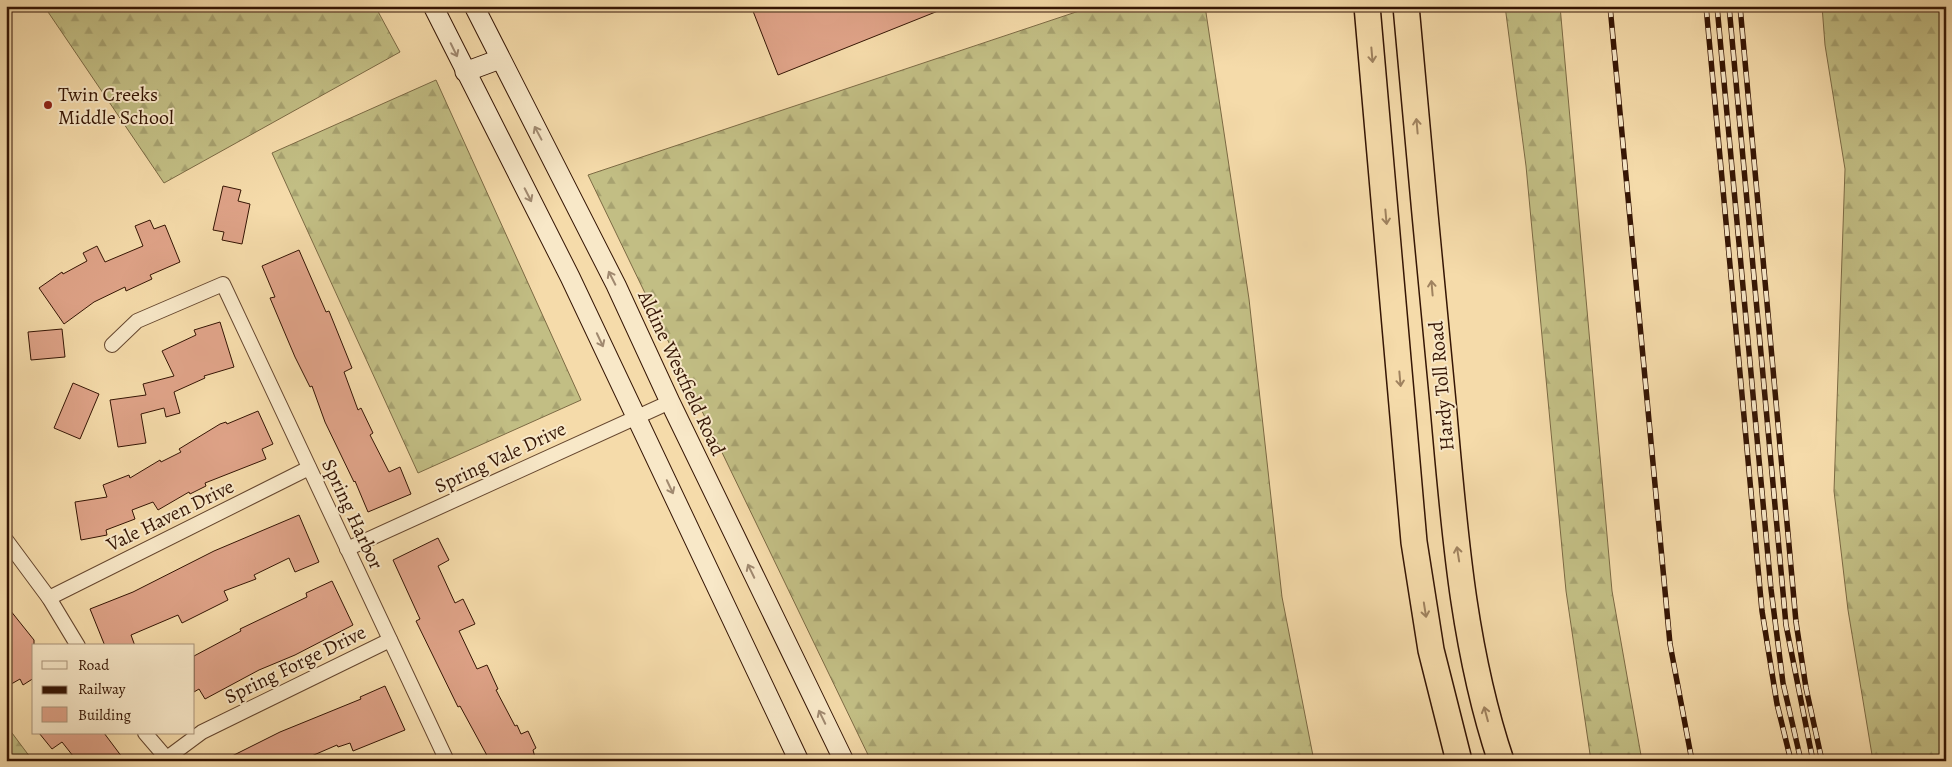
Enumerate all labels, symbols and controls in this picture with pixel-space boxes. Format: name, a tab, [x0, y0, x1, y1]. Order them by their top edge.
one-way arrow	[450, 42, 460, 57]
one-way arrow	[1367, 47, 1376, 63]
place label: Twin Creeks Middle School	[58, 81, 174, 131]
marker: Twin Creeks Middle School	[42, 99, 54, 111]
one-way arrow	[1412, 119, 1422, 135]
one-way arrow	[533, 127, 543, 141]
one-way arrow	[524, 187, 533, 202]
one-way arrow	[1381, 208, 1391, 224]
one-way arrow	[607, 271, 616, 286]
one-way arrow	[1427, 280, 1437, 296]
street label: Aldine Westfield Road	[631, 285, 732, 460]
street label: Hardy Toll Road	[1422, 320, 1461, 452]
one-way arrow	[596, 332, 606, 347]
one-way arrow	[1395, 370, 1405, 386]
street label: Spring Vale Drive	[430, 415, 570, 500]
street label: Spring Harbor	[315, 455, 390, 574]
street label: Vale Haven Drive	[101, 473, 239, 558]
one-way arrow	[666, 479, 675, 494]
one-way arrow	[1452, 547, 1462, 563]
one-way arrow	[746, 564, 756, 579]
one-way arrow	[1420, 601, 1430, 617]
street label: Spring Forge Drive	[220, 619, 370, 710]
legend	[32, 644, 195, 734]
text: Road	[78, 655, 110, 675]
text: Railway	[78, 679, 126, 699]
text: Building	[78, 705, 131, 725]
one-way arrow	[1481, 707, 1490, 723]
one-way arrow	[817, 710, 826, 725]

